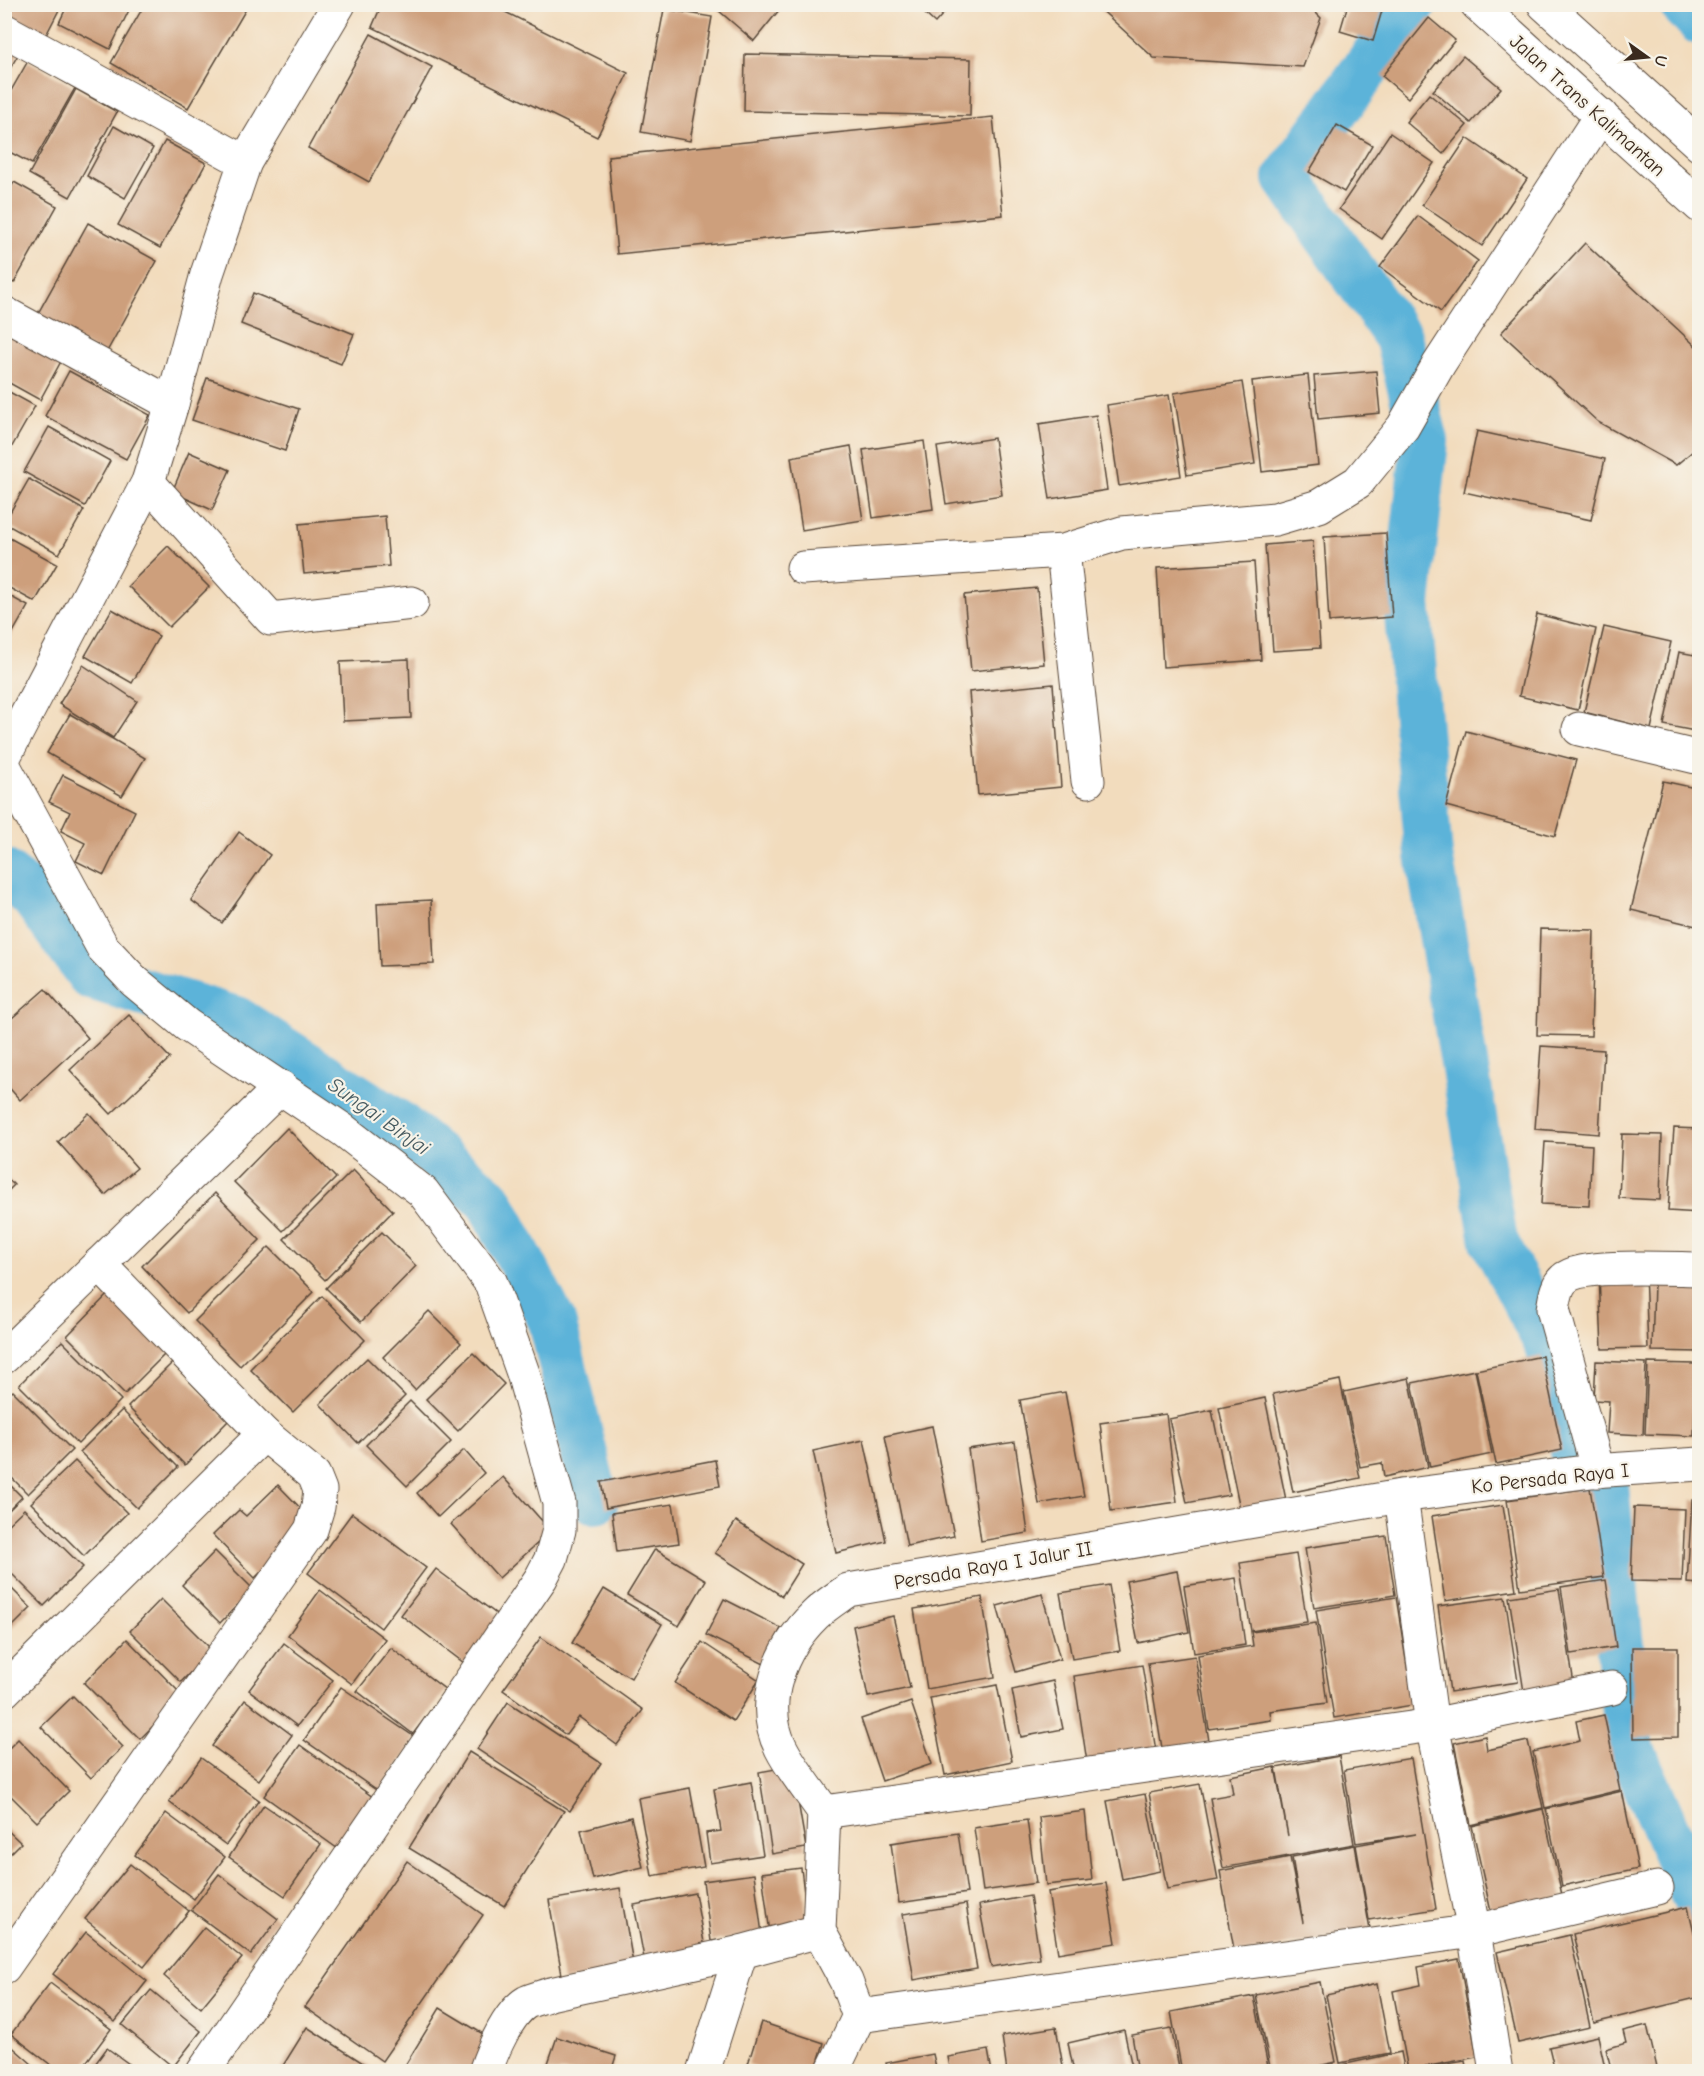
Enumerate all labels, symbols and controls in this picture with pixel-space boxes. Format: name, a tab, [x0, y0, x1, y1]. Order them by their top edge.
north arrow	[1617, 27, 1677, 87]
street label: Jalan Trans Kalimantan	[1505, 30, 1670, 181]
text: U	[1650, 53, 1671, 68]
water label: Sungai Binjai	[324, 1072, 434, 1160]
street label: Ko Persada Raya I	[1470, 1459, 1630, 1498]
street label: Persada Raya I Jalur II	[892, 1537, 1094, 1594]

